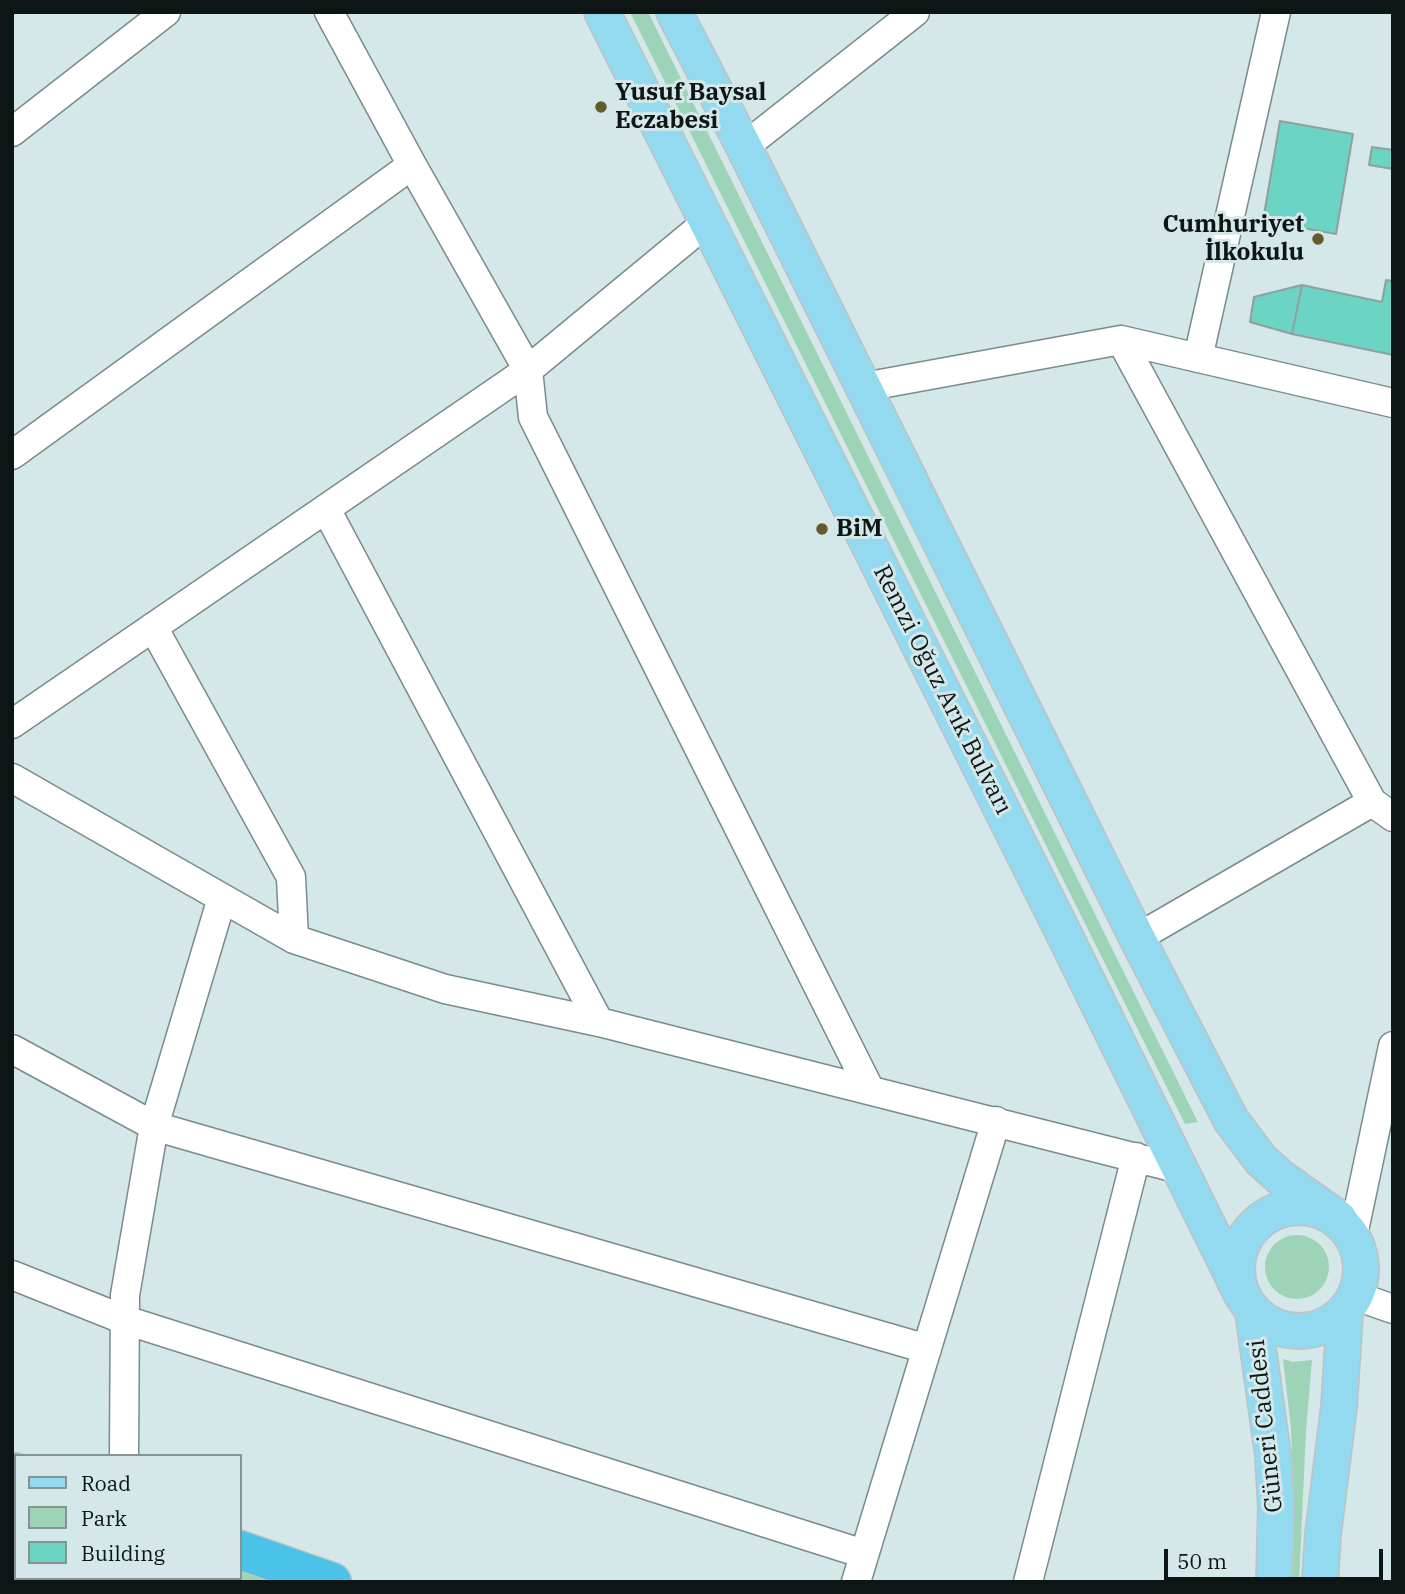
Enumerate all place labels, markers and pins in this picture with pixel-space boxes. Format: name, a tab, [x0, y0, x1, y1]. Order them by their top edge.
place label: Yusuf Baysal Eczabesi	[615, 79, 766, 135]
marker: Yusuf Baysal Eczabesi	[593, 99, 609, 115]
place label: Cumhuriyet İlkokulu	[1163, 211, 1304, 267]
marker: Cumhuriyet İlkokulu	[1310, 231, 1326, 247]
place label: BiM	[836, 515, 882, 543]
marker: BiM	[814, 521, 830, 537]

